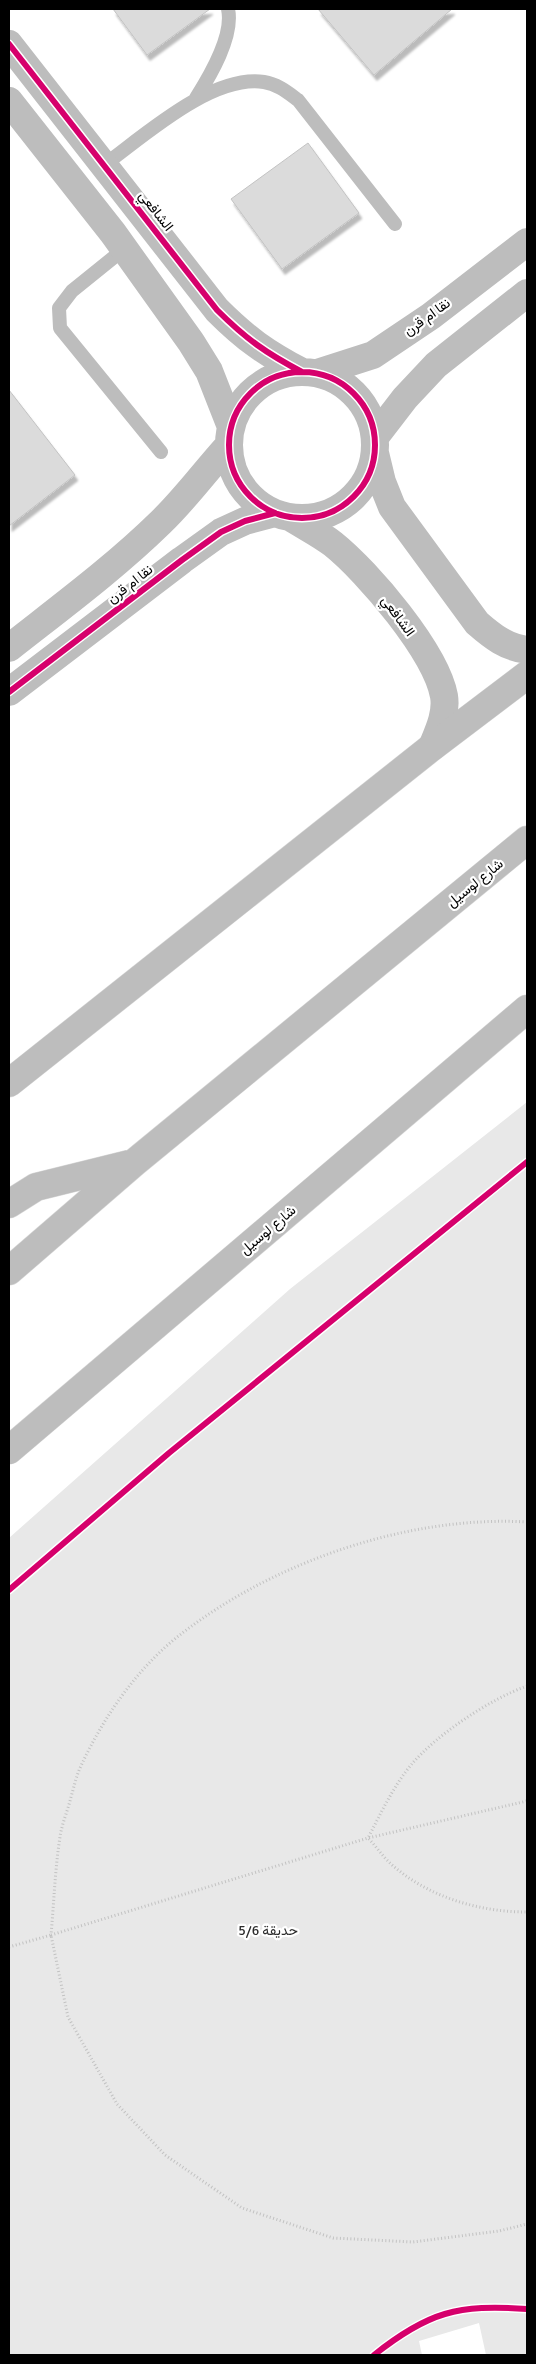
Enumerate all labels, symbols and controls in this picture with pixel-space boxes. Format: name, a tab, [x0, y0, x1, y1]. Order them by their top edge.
street label: الشافعي	[133, 188, 177, 236]
street label: نقا ام قرن	[400, 294, 454, 340]
street label: نقا ام قرن	[104, 561, 156, 607]
street label: الشافعي	[375, 592, 418, 641]
street label: شارع لوسيل	[443, 855, 508, 912]
street label: شارع لوسيل	[237, 1202, 301, 1260]
park label: حديقة 5/6	[238, 1922, 298, 1939]

